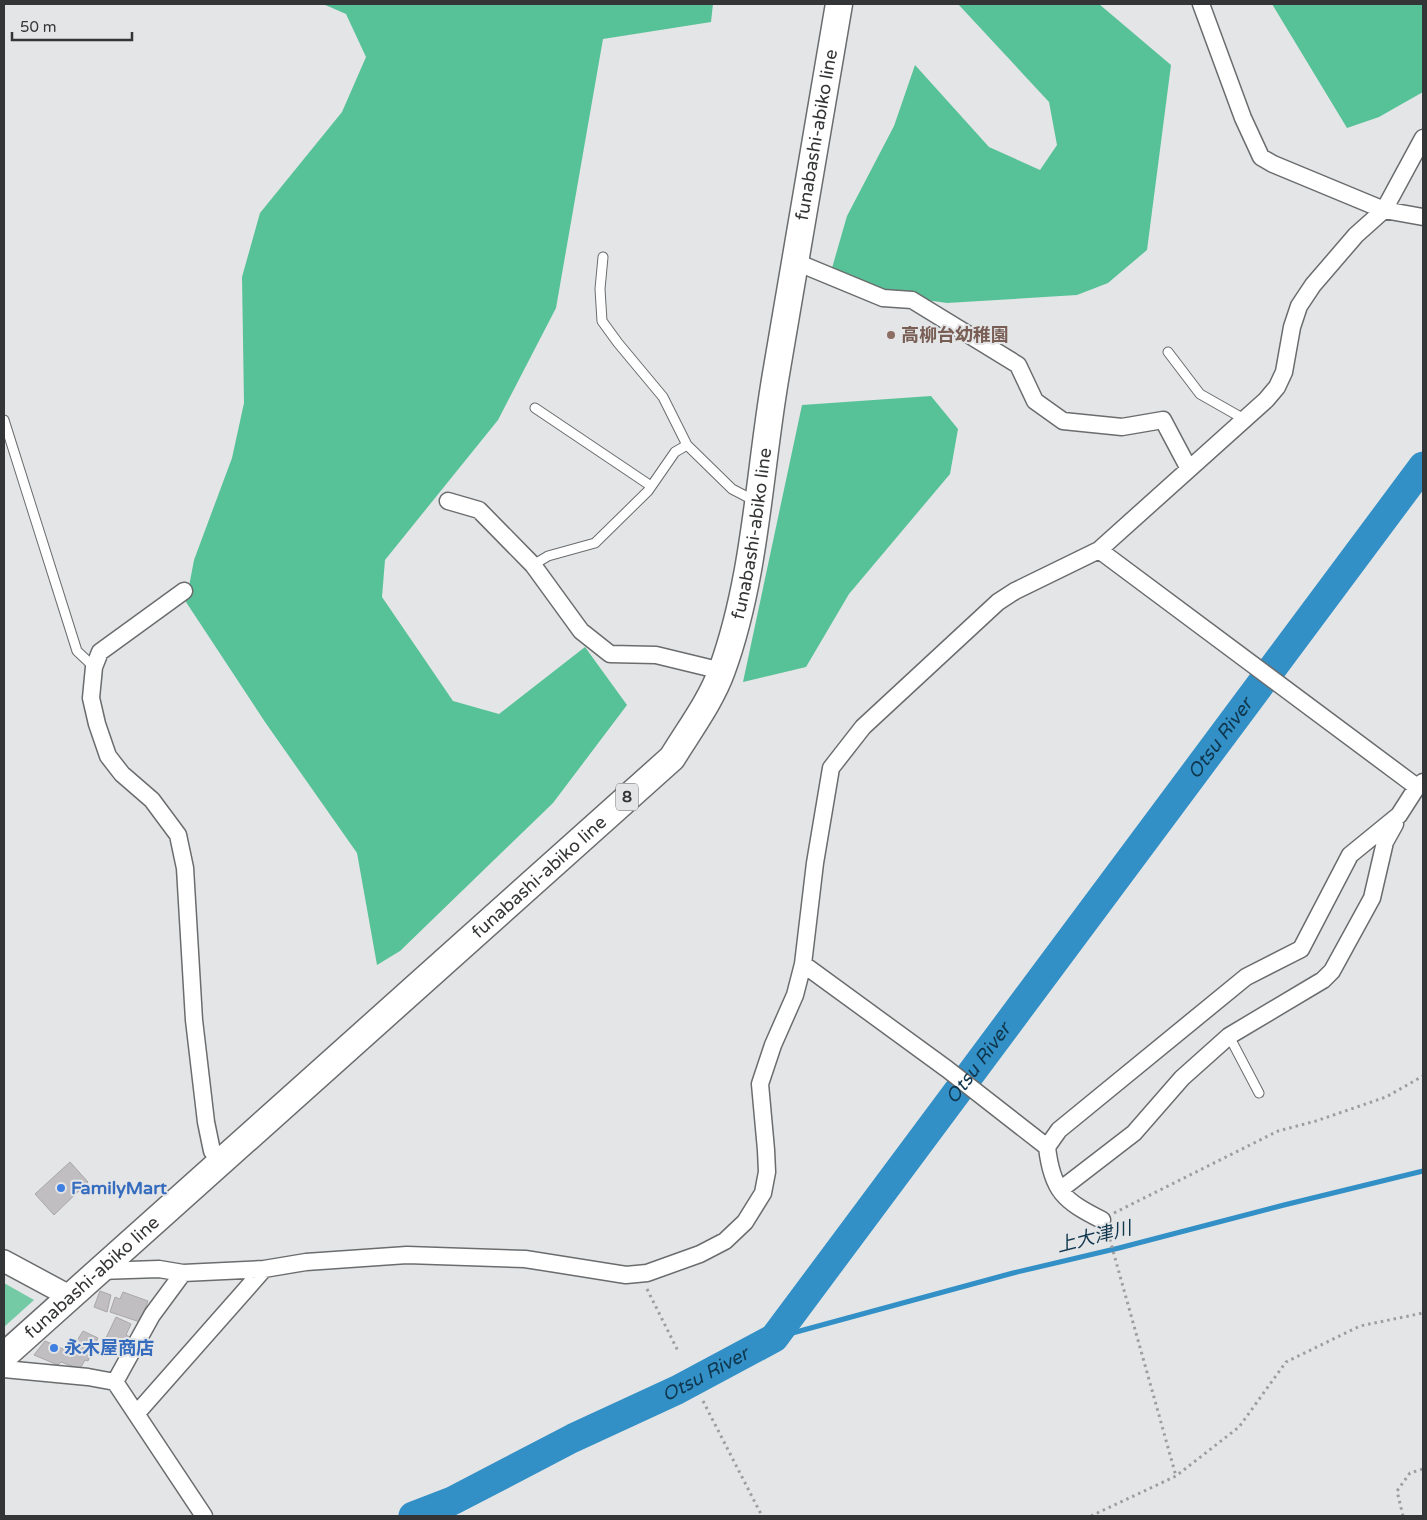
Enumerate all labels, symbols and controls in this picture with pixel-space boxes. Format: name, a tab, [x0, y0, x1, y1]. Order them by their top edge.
scale bar	[12, 10, 132, 42]
text: 50 m	[20, 18, 57, 36]
street label: funabashi-abiko line	[791, 48, 842, 222]
place label: 高柳台幼稚園	[901, 324, 1009, 346]
marker: 高柳台幼稚園	[885, 329, 897, 341]
street label: funabashi-abiko line	[727, 447, 776, 622]
water label: Otsu River	[1183, 692, 1259, 783]
road number: 8	[616, 784, 638, 810]
street label: funabashi-abiko line	[467, 811, 611, 943]
water label: Otsu River	[941, 1017, 1017, 1108]
place label: FamilyMart	[71, 1177, 167, 1199]
marker: FamilyMart	[55, 1182, 67, 1194]
street label: funabashi-abiko line	[20, 1211, 164, 1343]
water label: 上大津川	[1054, 1217, 1135, 1257]
place label: 永木屋商店	[64, 1337, 154, 1359]
water label: Otsu River	[659, 1341, 755, 1406]
marker: 永木屋商店	[48, 1342, 60, 1354]

